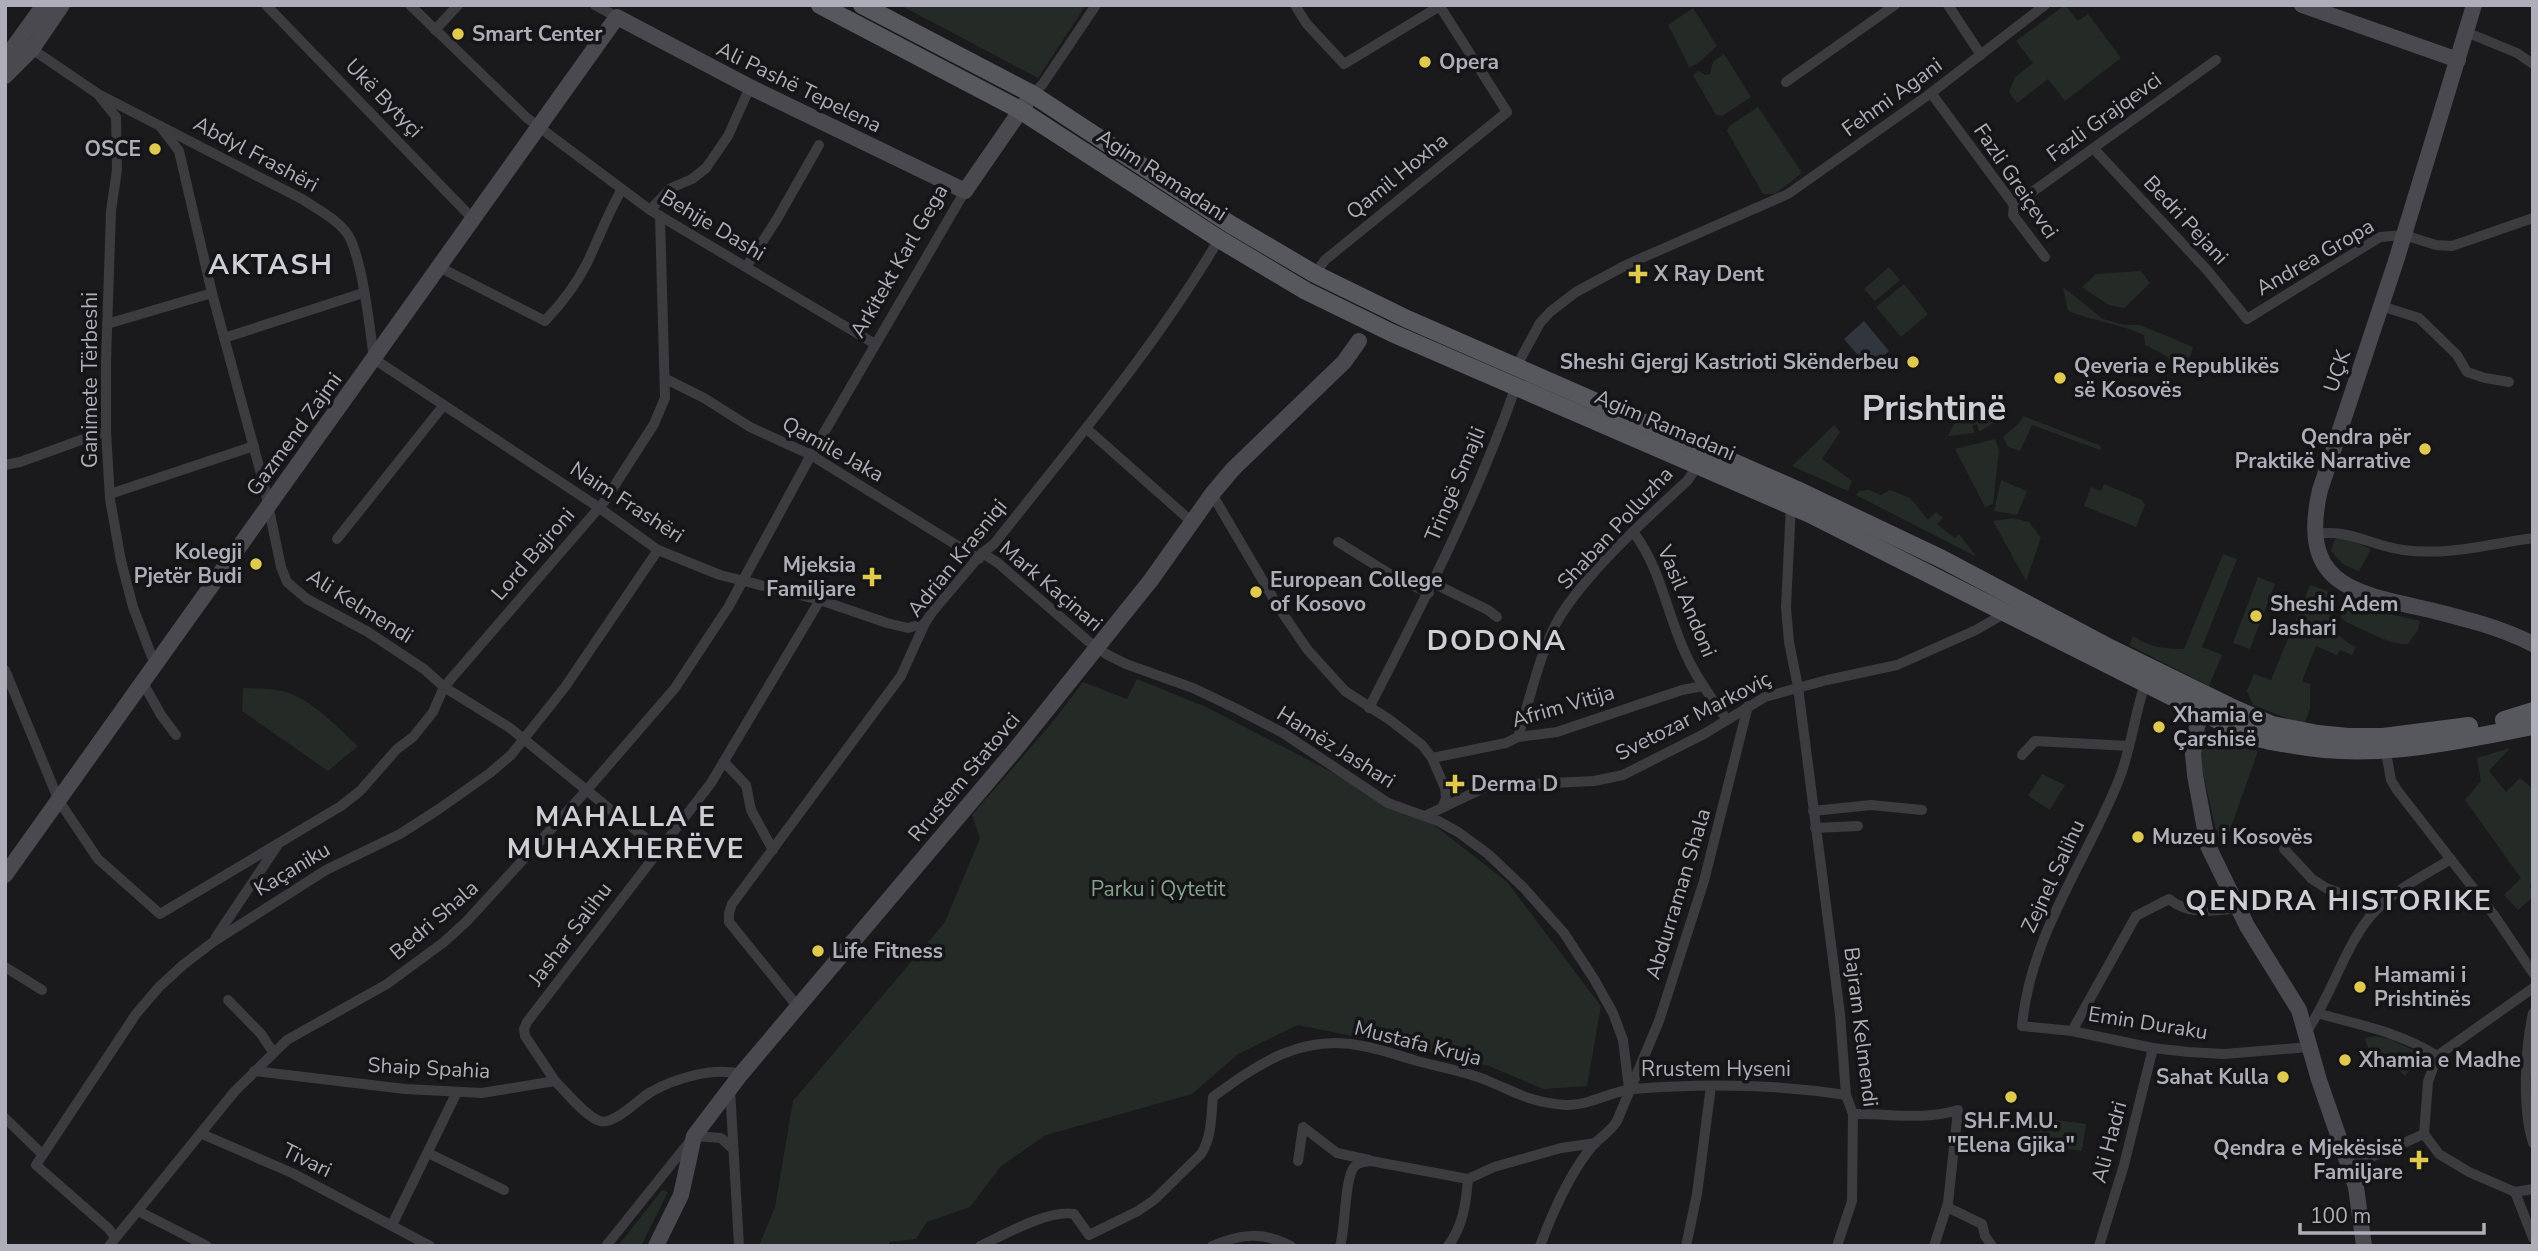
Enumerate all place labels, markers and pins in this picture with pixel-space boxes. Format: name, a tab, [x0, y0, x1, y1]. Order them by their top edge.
place label: Smart Center	[472, 20, 603, 48]
marker: Smart Center	[450, 26, 466, 42]
place label: Opera	[1439, 48, 1499, 76]
marker: Opera	[1417, 54, 1433, 70]
place label: OSCE	[84, 135, 141, 163]
marker: OSCE	[147, 141, 163, 157]
place label: X Ray Dent	[1653, 260, 1765, 288]
marker: X Ray Dent	[1628, 264, 1648, 284]
place label: Sheshi Gjergj Kastrioti Skënderbeu	[1560, 348, 1899, 376]
place label: Qeveria e Republikës së Kosovës	[2074, 352, 2279, 404]
marker: Sheshi Gjergj Kastrioti Skënderbeu	[1905, 354, 1921, 370]
marker: Qeveria e Republikës së Kosovës	[2052, 370, 2068, 386]
place label: Qendra për Praktikë Narrative	[2235, 423, 2412, 475]
marker: Qendra për Praktikë Narrative	[2417, 441, 2433, 457]
place label: Kolegji Pjetër Budi	[134, 538, 242, 590]
place label: Mjeksia Familjare	[766, 551, 856, 603]
marker: Kolegji Pjetër Budi	[248, 556, 264, 572]
place label: European College of Kosovo	[1270, 566, 1443, 618]
marker: Mjeksia Familjare	[862, 567, 882, 587]
marker: European College of Kosovo	[1248, 584, 1264, 600]
place label: Sheshi Adem Jashari	[2269, 590, 2398, 642]
marker: Sheshi Adem Jashari	[2248, 608, 2264, 624]
place label: Xhamia e Çarshisë	[2172, 701, 2263, 753]
marker: Xhamia e Çarshisë	[2151, 719, 2167, 735]
place label: Derma D	[1471, 770, 1558, 798]
marker: Derma D	[1445, 774, 1465, 794]
place label: Muzeu i Kosovës	[2152, 823, 2313, 851]
marker: Muzeu i Kosovës	[2130, 829, 2146, 845]
place label: Life Fitness	[832, 937, 943, 965]
marker: Life Fitness	[810, 943, 826, 959]
place label: Hamami i Prishtinës	[2374, 961, 2471, 1013]
marker: Hamami i Prishtinës	[2352, 979, 2368, 995]
place label: Xhamia e Madhe	[2358, 1046, 2521, 1074]
marker: Xhamia e Madhe	[2337, 1052, 2353, 1068]
place label: Sahat Kulla	[2156, 1063, 2269, 1091]
marker: Sahat Kulla	[2275, 1069, 2291, 1085]
marker: SH.F.M.U. "Elena Gjika"	[2003, 1089, 2019, 1105]
place label: SH.F.M.U. "Elena Gjika"	[1947, 1107, 2075, 1159]
place label: Qendra e Mjekësisë Familjare	[2213, 1134, 2403, 1186]
marker: Qendra e Mjekësisë Familjare	[2409, 1150, 2429, 1170]

